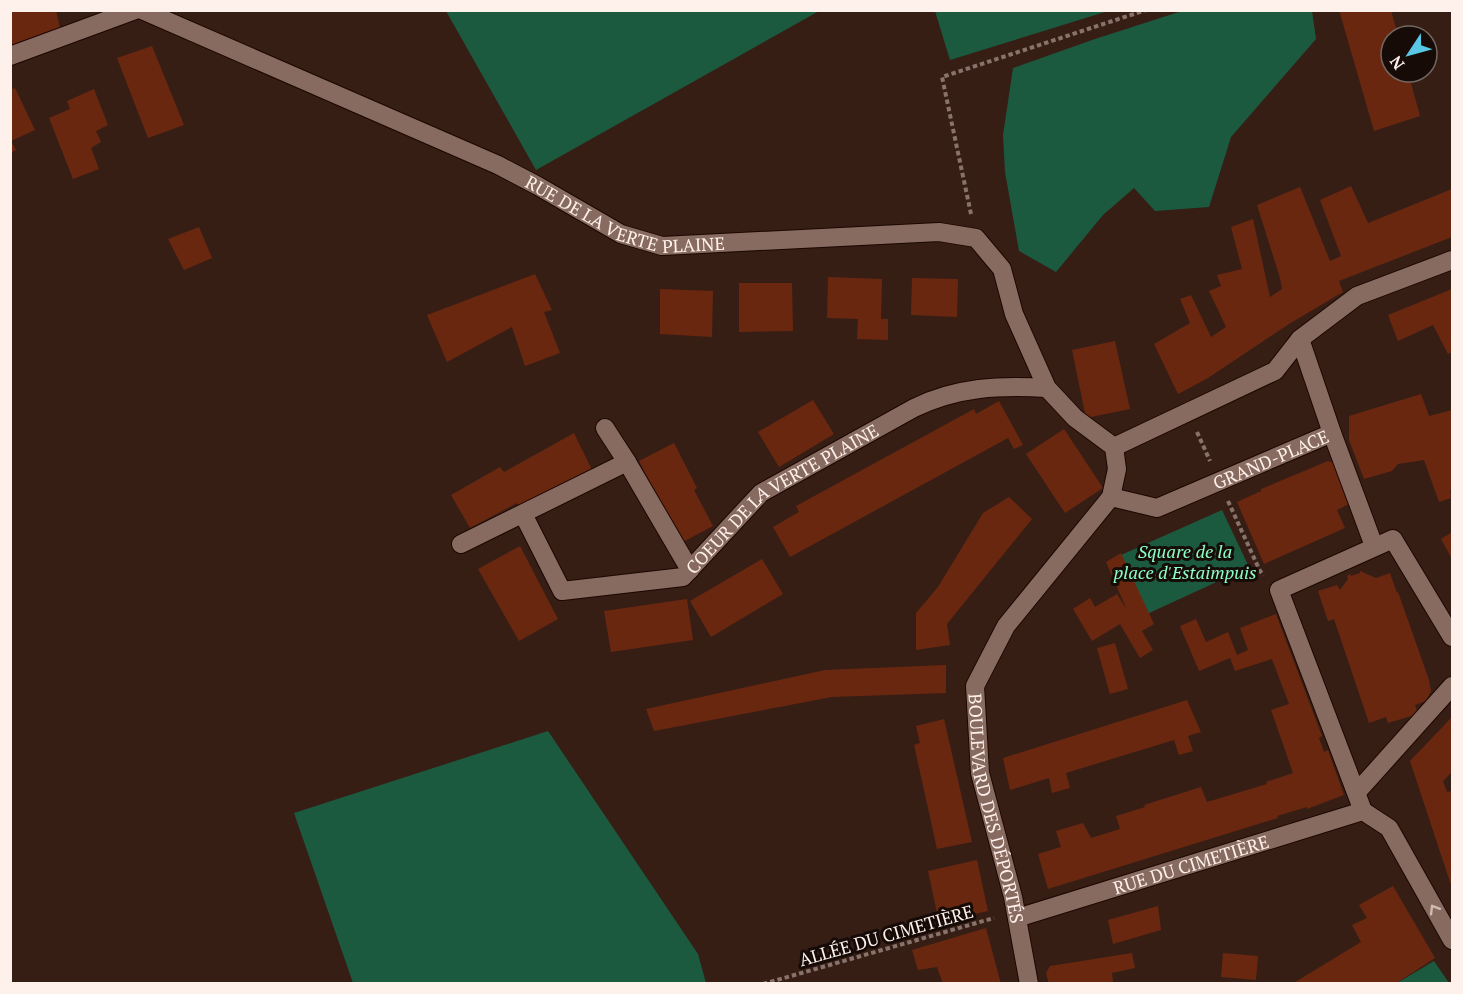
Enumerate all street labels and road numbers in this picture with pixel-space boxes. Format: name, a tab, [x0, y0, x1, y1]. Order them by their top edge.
street label: RUE DE LA VERTE PLAINE	[521, 170, 726, 258]
street label: COEUR DE LA VERTE PLAINE	[680, 418, 883, 579]
street label: GRAND-PLACE	[1209, 424, 1332, 495]
street label: BOULEVARD DES DÉPORTÉS	[963, 693, 1030, 925]
street label: RUE DU CIMETIÈRE	[1110, 829, 1272, 900]
street label: ALLÉE DU CIMETIÈRE	[796, 899, 976, 971]

